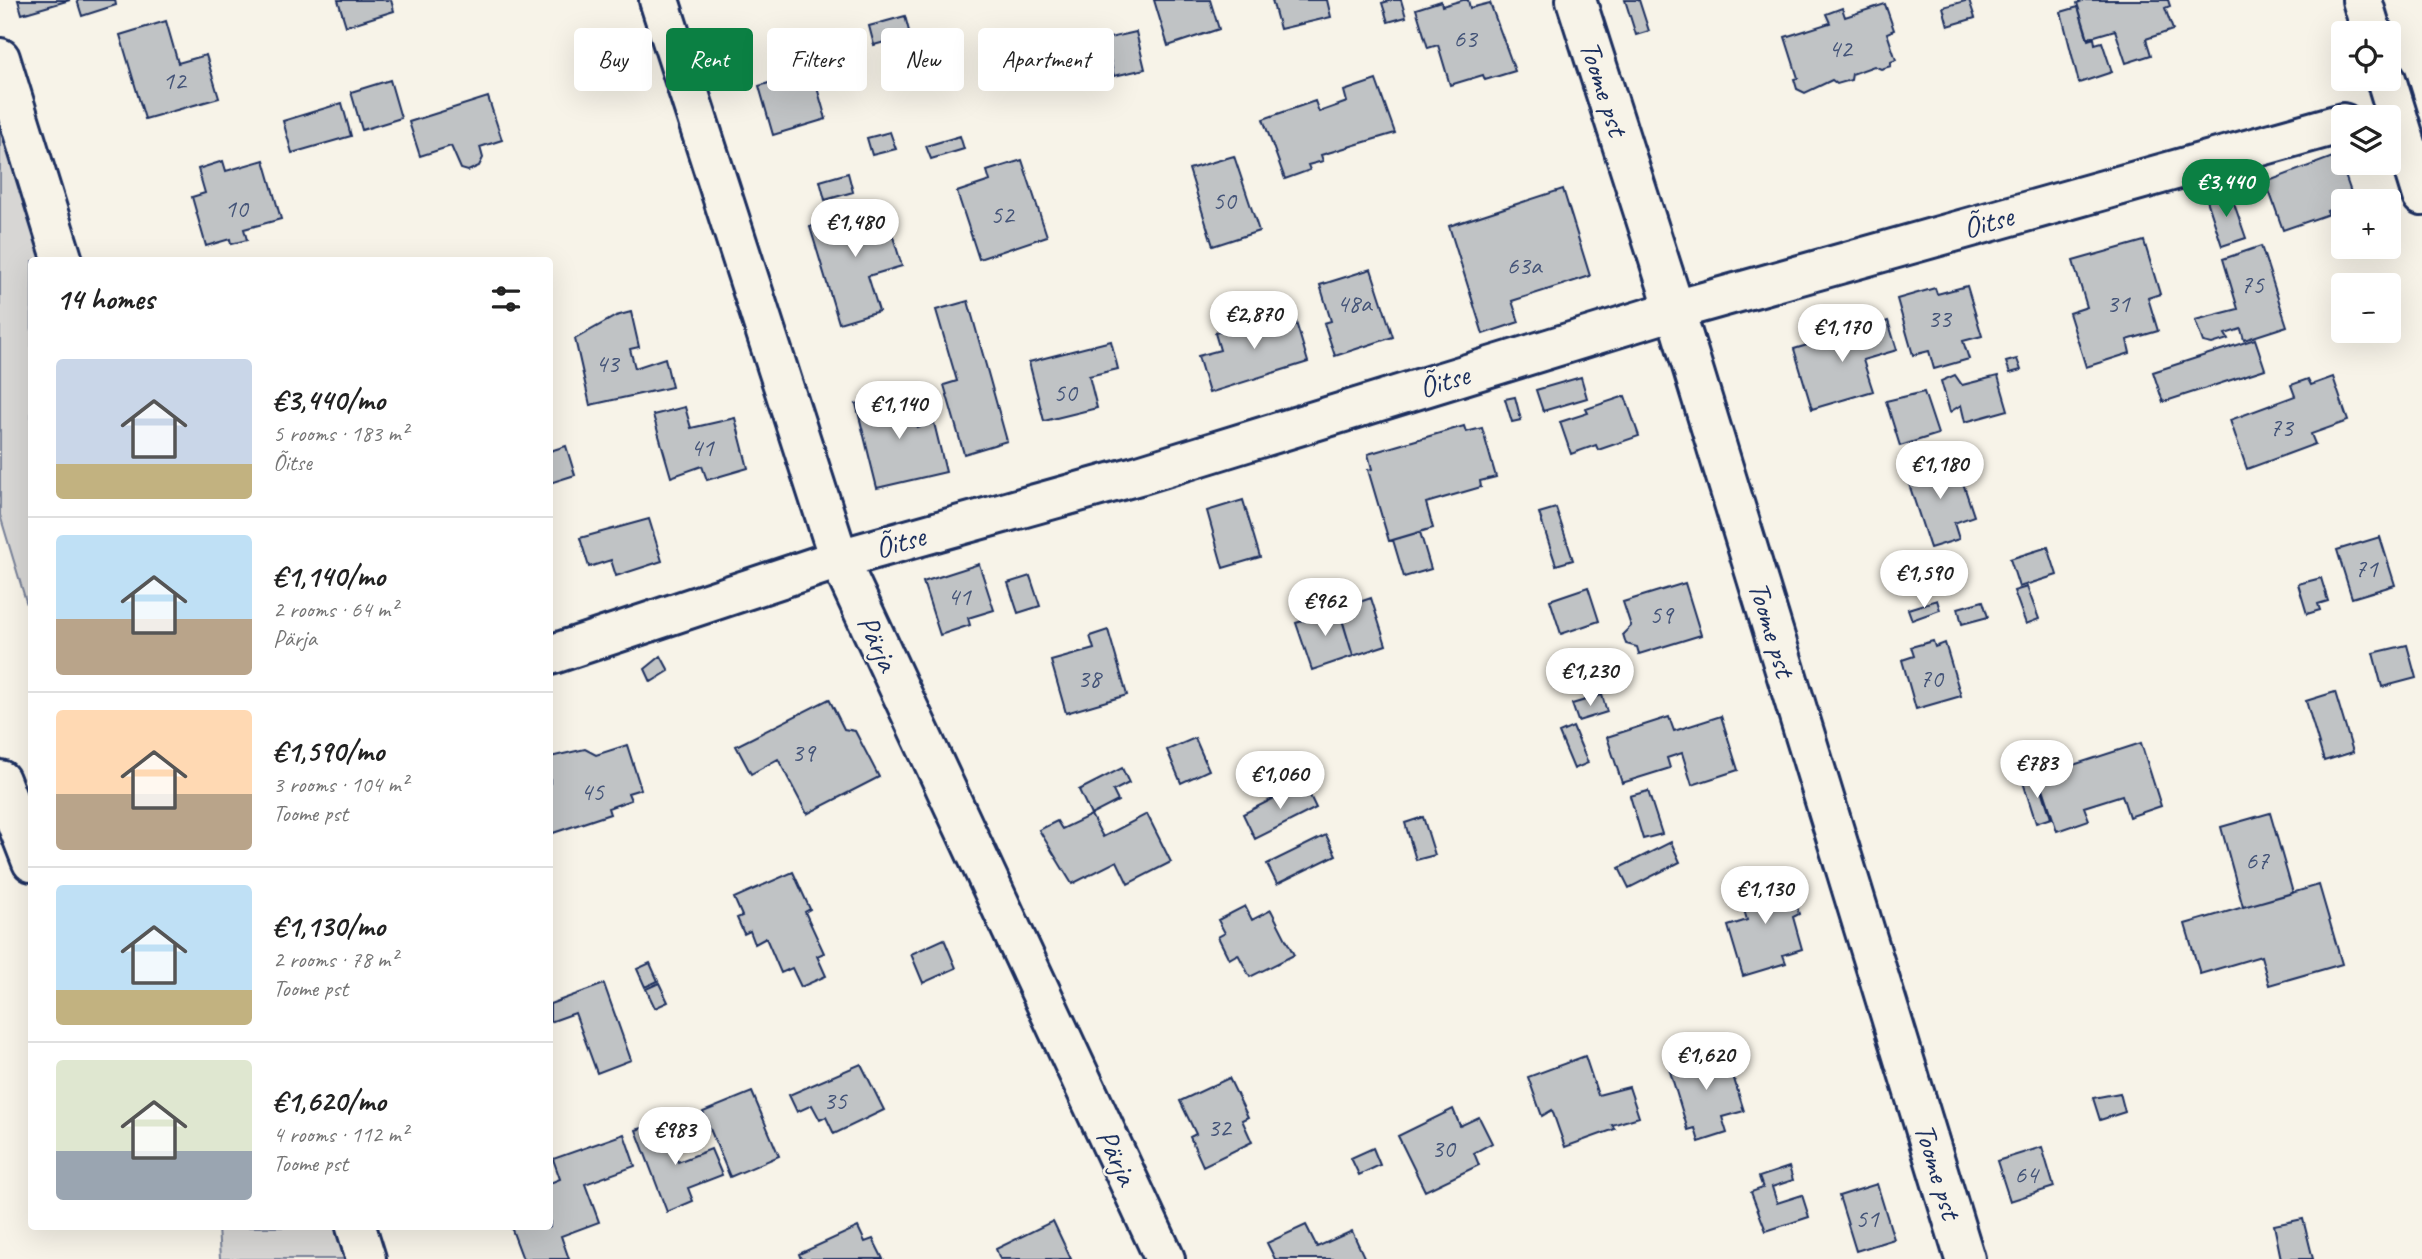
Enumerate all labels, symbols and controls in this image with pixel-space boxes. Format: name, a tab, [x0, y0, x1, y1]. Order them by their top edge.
map controls	[2331, 21, 2401, 343]
button: locate	[2331, 21, 2401, 91]
house number: 63	[1453, 22, 1479, 55]
chip: Buy	[574, 28, 652, 91]
chip: Rent	[666, 28, 753, 91]
chip: Filters	[767, 28, 867, 91]
chip: New	[881, 28, 964, 91]
chip: Apartment	[978, 28, 1114, 91]
house number: 42	[1828, 32, 1854, 65]
street label: Toome pst	[1571, 36, 1638, 143]
house number: 12	[162, 64, 188, 97]
button: layers	[2331, 105, 2401, 175]
pin: €3,440	[2169, 160, 2283, 219]
text: €3,440	[2198, 167, 2254, 196]
house number: 50	[1212, 184, 1238, 217]
button: +	[2331, 189, 2401, 259]
house number: 10	[224, 192, 250, 225]
street label: Õitse	[1959, 196, 2020, 247]
house number: 52	[990, 198, 1016, 231]
pin: €1,480	[798, 200, 912, 259]
text: €1,480	[827, 207, 883, 236]
house number: 63a	[1507, 249, 1543, 282]
house number: 75	[2240, 268, 2265, 301]
button: −	[2331, 273, 2401, 343]
text: 14 homes	[56, 280, 154, 318]
icon: filters	[487, 280, 525, 318]
house number: 48a	[1337, 287, 1373, 320]
house number: 31	[2106, 287, 2131, 320]
pin: €2,870	[1197, 292, 1311, 351]
text: €2,870	[1226, 299, 1282, 328]
house number: 33	[1927, 302, 1953, 335]
pin: €1,170	[1785, 304, 1899, 364]
text: €1,170	[1814, 312, 1870, 341]
house number: 43	[595, 347, 621, 380]
street label: Õitse	[1414, 355, 1476, 407]
house number: 50	[1053, 376, 1079, 409]
text: €3,440/mo	[273, 381, 385, 419]
pin: €1,140	[842, 382, 956, 441]
icon: home	[112, 387, 196, 471]
text: €1,140	[871, 389, 927, 418]
house number: 73	[2269, 411, 2295, 444]
text: 5 rooms · 183 m²	[273, 419, 408, 448]
house number: 41	[690, 431, 715, 464]
pin: €1,180	[1883, 442, 1997, 501]
text: Õitse	[273, 448, 312, 477]
text: €1,180	[1912, 449, 1968, 478]
street label: Õitse	[871, 516, 932, 567]
pin: €1,590	[1867, 550, 1981, 610]
house number: 71	[2354, 552, 2379, 585]
text: €1,140/mo	[273, 557, 385, 595]
text: €1,590	[1896, 558, 1952, 587]
icon: home	[112, 563, 196, 647]
street label: Toome pst	[1740, 577, 1805, 684]
pin: €962	[1284, 578, 1366, 638]
house number: 41	[947, 580, 972, 613]
text: €962	[1304, 586, 1346, 615]
text: 2 rooms · 64 m²	[273, 595, 397, 624]
house number: 59	[1649, 598, 1675, 631]
street label: Pärja	[849, 609, 908, 679]
text: Pärja	[273, 624, 317, 653]
pin: €1,230	[1533, 648, 1647, 708]
text: €1,230	[1562, 656, 1618, 685]
house number: 38	[1077, 662, 1103, 695]
house number: 70	[1919, 662, 1945, 695]
text: €1,590/mo	[273, 732, 384, 770]
house number: 39	[791, 736, 817, 769]
icon: home	[112, 738, 196, 822]
pin: €783	[1996, 740, 2078, 800]
text: €783	[2016, 748, 2058, 777]
pin: €1,060	[1223, 752, 1337, 811]
text: €1,060	[1252, 759, 1308, 788]
text: 3 rooms · 104 m²	[273, 770, 408, 799]
house number: 45	[580, 775, 605, 808]
text: Toome pst	[273, 799, 348, 828]
house number: 67	[2245, 844, 2270, 877]
pin: €1,130	[1708, 866, 1822, 926]
text: €1,130	[1737, 874, 1793, 903]
text: €1,130/mo	[273, 907, 385, 945]
icon: home	[112, 913, 196, 997]
text: 2 rooms · 78 m²	[273, 945, 397, 974]
text: Toome pst	[273, 974, 348, 1003]
pin: €1,620	[1649, 1032, 1763, 1092]
text: €1,620	[1678, 1040, 1734, 1069]
text: €1,620/mo	[273, 1082, 386, 1120]
house number: 35	[823, 1084, 848, 1117]
icon: home	[112, 1088, 196, 1172]
pin: €983	[634, 1108, 716, 1167]
house number: 32	[1207, 1111, 1233, 1144]
text: €983	[654, 1115, 696, 1144]
street label: Toome pst	[1906, 1119, 1971, 1226]
text: 4 rooms · 112 m²	[273, 1120, 408, 1149]
street label: Pärja	[1088, 1123, 1147, 1193]
house number: 30	[1431, 1132, 1457, 1165]
text: Toome pst	[273, 1149, 348, 1178]
house number: 64	[2014, 1158, 2040, 1191]
house number: 51	[1855, 1202, 1880, 1235]

